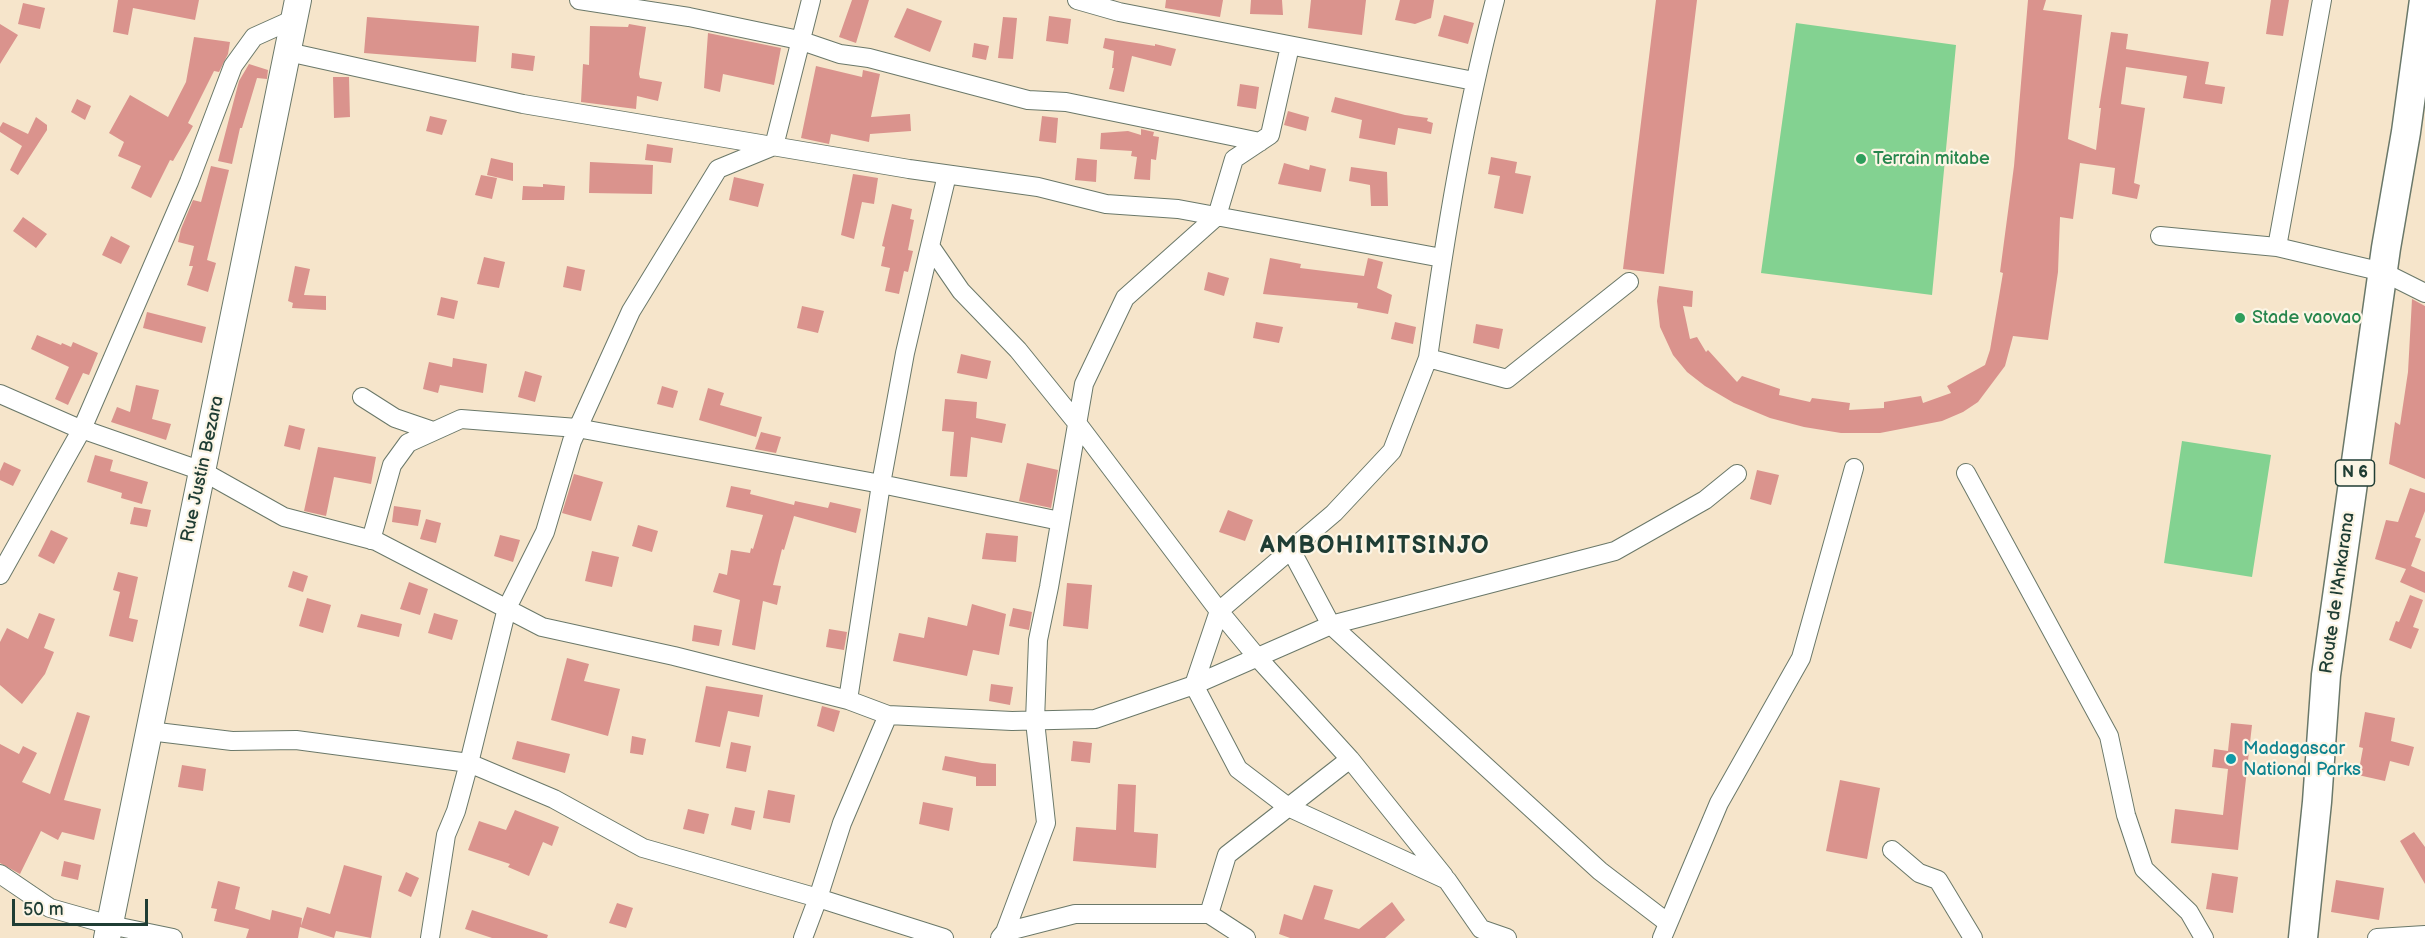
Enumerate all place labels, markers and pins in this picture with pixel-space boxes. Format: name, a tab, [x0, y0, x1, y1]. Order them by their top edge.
place label: Terrain mitabe	[1873, 148, 1990, 170]
marker: Terrain mitabe	[1854, 152, 1868, 166]
place label: Stade vaovao	[2252, 307, 2362, 329]
marker: Stade vaovao	[2233, 311, 2247, 325]
place label: Madagascar National Parks	[2243, 738, 2361, 780]
marker: Madagascar National Parks	[2224, 752, 2238, 766]

